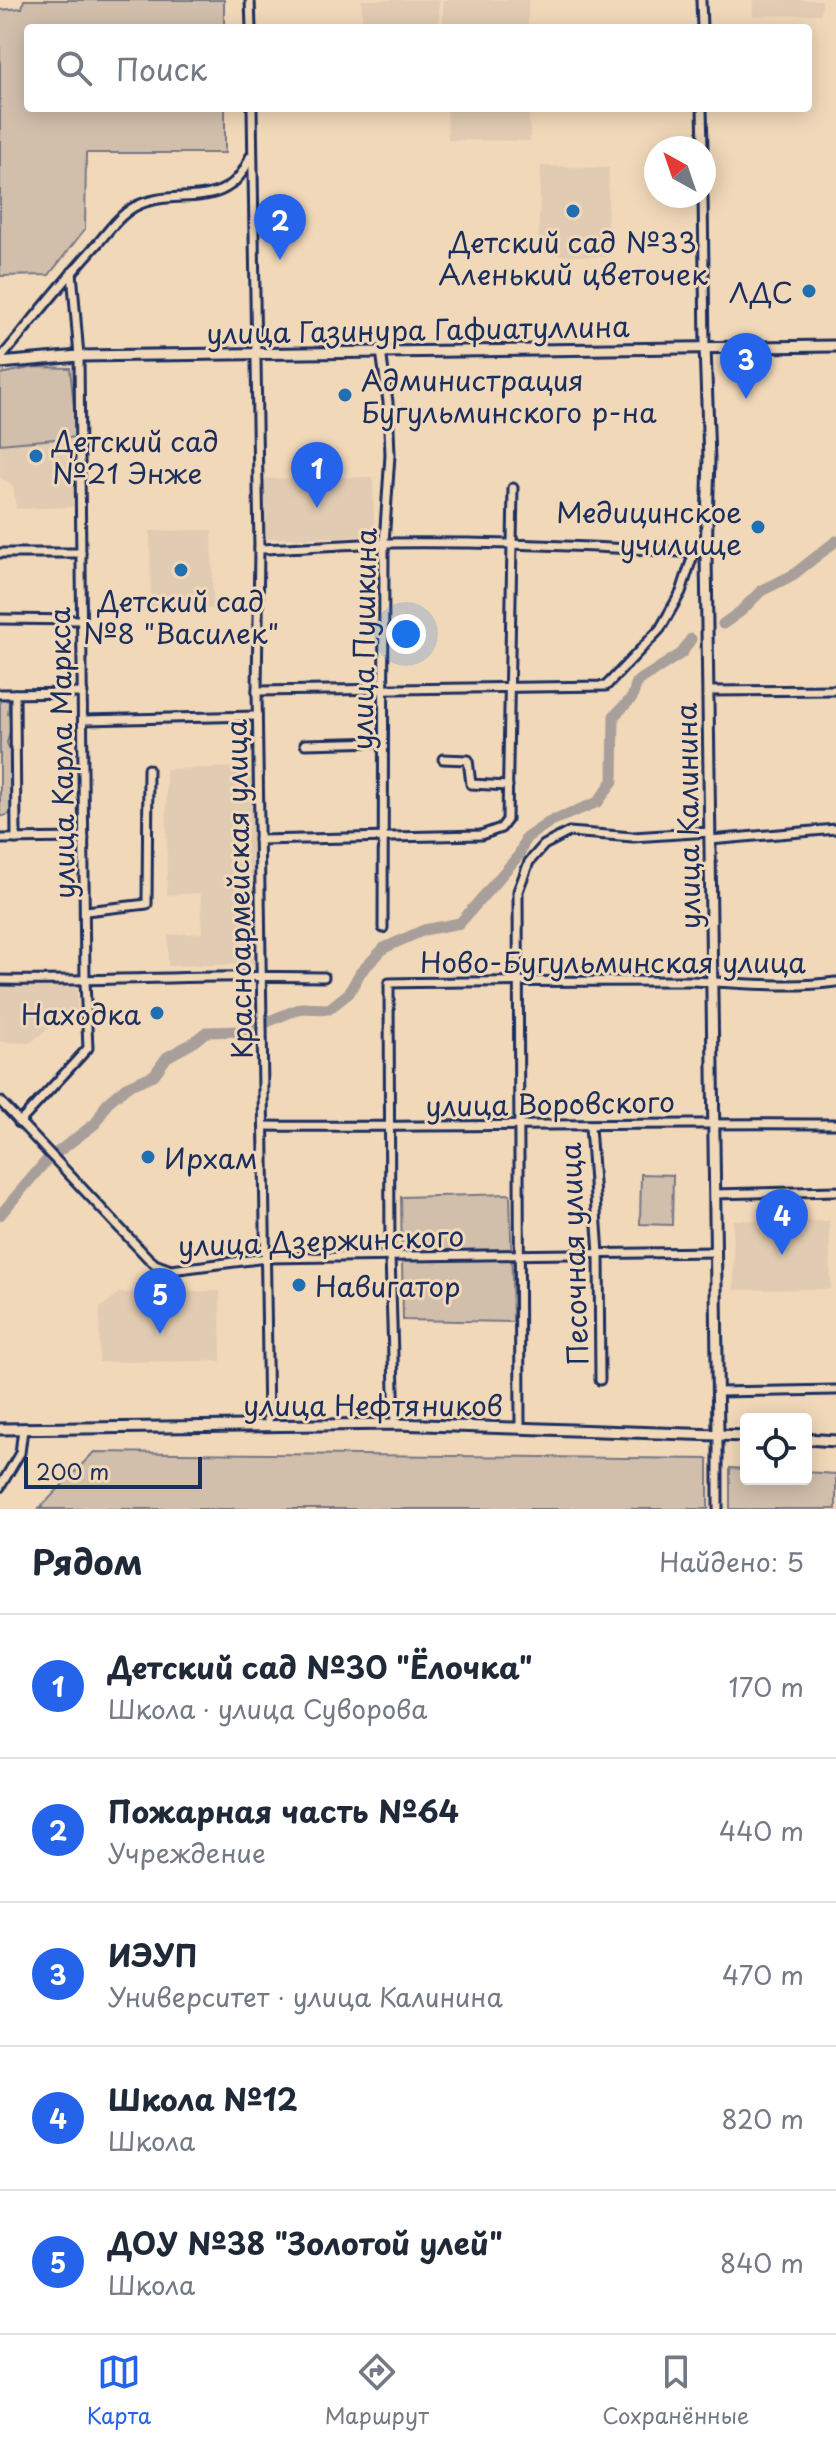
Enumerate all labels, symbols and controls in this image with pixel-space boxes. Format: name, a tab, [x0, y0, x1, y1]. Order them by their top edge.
search box	[24, 24, 812, 112]
icon: search	[52, 46, 96, 90]
text: Поиск	[116, 46, 207, 91]
north arrow	[644, 136, 716, 208]
pin: 2	[254, 194, 306, 260]
marker: Детский сад №33 Аленький цветочек	[564, 202, 582, 220]
place label: Детский сад №33 Аленький цветочек	[438, 220, 708, 295]
place label: ЛДС	[729, 270, 793, 313]
marker: ЛДС	[800, 282, 818, 300]
street label: улица Газинура Гафиатуллина	[206, 304, 630, 354]
pin: 3	[720, 333, 772, 399]
place label: Администрация Бугульминского р-на	[361, 358, 657, 433]
marker: Администрация Бугульминского р-на	[336, 386, 354, 404]
place label: Детский сад №21 Энже	[51, 419, 219, 494]
pin: 1	[291, 442, 343, 508]
marker: Детский сад №21 Энже	[27, 447, 45, 465]
place label: Медицинское училище	[556, 490, 742, 565]
marker: Медицинское училище	[749, 518, 767, 536]
street label: улица Пушкина	[340, 527, 386, 750]
marker: Детский сад №8 "Василек"	[172, 561, 190, 579]
place label: Детский сад №8 "Василек"	[83, 579, 279, 654]
street label: улица Карла Маркса	[37, 606, 85, 899]
your location	[386, 614, 426, 654]
street label: улица Калинина	[664, 702, 710, 929]
street label: Красноармейская улица	[214, 718, 262, 1059]
street label: Ново-Бугульминская улица	[420, 940, 806, 983]
place label: Находка	[21, 992, 142, 1035]
marker: Находка	[148, 1004, 166, 1022]
street label: улица Воровского	[425, 1079, 675, 1127]
place label: Ирхам	[164, 1136, 258, 1179]
street label: Песочная улица	[548, 1141, 598, 1366]
marker: Ирхам	[139, 1148, 157, 1166]
pin: 4	[756, 1189, 808, 1255]
street label: улица Дзержинского	[177, 1214, 465, 1266]
place label: Навигатор	[315, 1264, 460, 1307]
pin: 5	[134, 1268, 186, 1334]
marker: Навигатор	[290, 1276, 308, 1294]
street label: улица Нефтяников	[243, 1383, 503, 1426]
map controls	[740, 1413, 812, 1485]
button: locate	[740, 1413, 812, 1485]
scale bar	[24, 1453, 202, 1489]
text: 200 m	[36, 1454, 109, 1487]
text: Рядом	[32, 1535, 143, 1587]
text: Найдено: 5	[659, 1542, 804, 1581]
text: Детский сад №30 "Ёлочка"	[108, 1644, 533, 1689]
text: 1	[52, 1667, 64, 1706]
text: 170 m	[729, 1667, 804, 1706]
text: Школа · улица Суворова	[108, 1689, 427, 1728]
text: Пожарная часть №64	[108, 1788, 459, 1833]
text: 2	[49, 1811, 67, 1850]
text: 440 m	[719, 1811, 804, 1850]
text: Учреждение	[108, 1833, 266, 1872]
text: ИЭУП	[108, 1932, 197, 1977]
text: 3	[49, 1955, 67, 1994]
text: 470 m	[722, 1955, 804, 1994]
text: Университет · улица Калинина	[108, 1977, 503, 2016]
text: Школа №12	[108, 2076, 298, 2121]
text: 4	[49, 2099, 67, 2138]
text: 820 m	[722, 2099, 804, 2138]
text: Школа	[108, 2121, 195, 2160]
text: ДОУ №38 "Золотой улей"	[108, 2220, 503, 2265]
text: 5	[50, 2243, 66, 2282]
text: 840 m	[720, 2243, 804, 2282]
text: Школа	[108, 2265, 195, 2304]
tab: Карта	[87, 2350, 151, 2431]
tab: Маршрут	[325, 2350, 429, 2431]
tab: Сохранённые	[602, 2350, 749, 2431]

